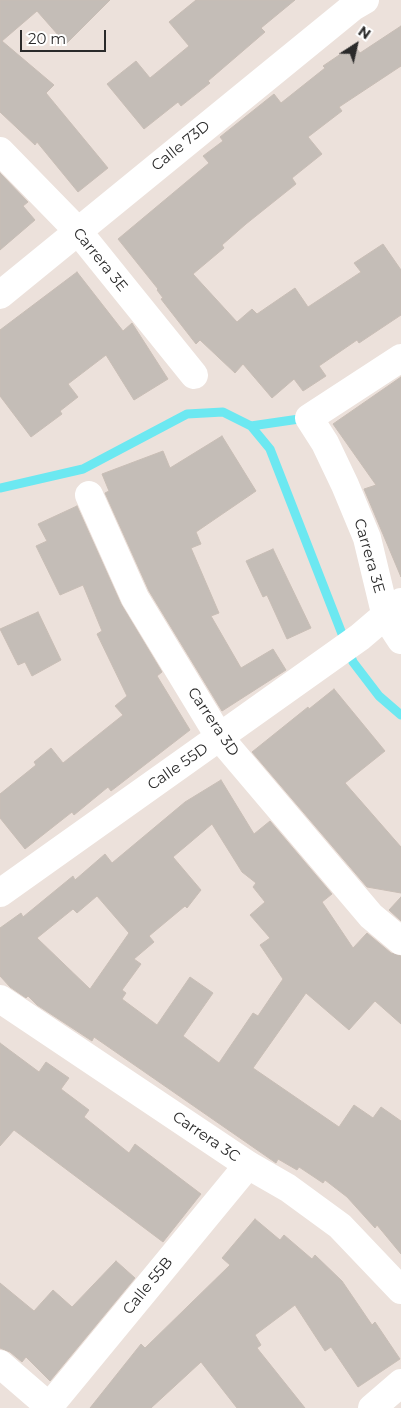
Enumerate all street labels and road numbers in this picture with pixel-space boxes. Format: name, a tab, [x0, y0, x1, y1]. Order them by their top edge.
street label: Calle 73D	[148, 117, 214, 175]
street label: Carrera 3E	[69, 224, 131, 296]
street label: Carrera 3E	[350, 517, 388, 595]
street label: Carrera 3D	[183, 684, 243, 760]
street label: Calle 55D	[144, 740, 212, 794]
street label: Carrera 3C	[169, 1108, 243, 1166]
street label: Calle 55B	[119, 1254, 177, 1318]

